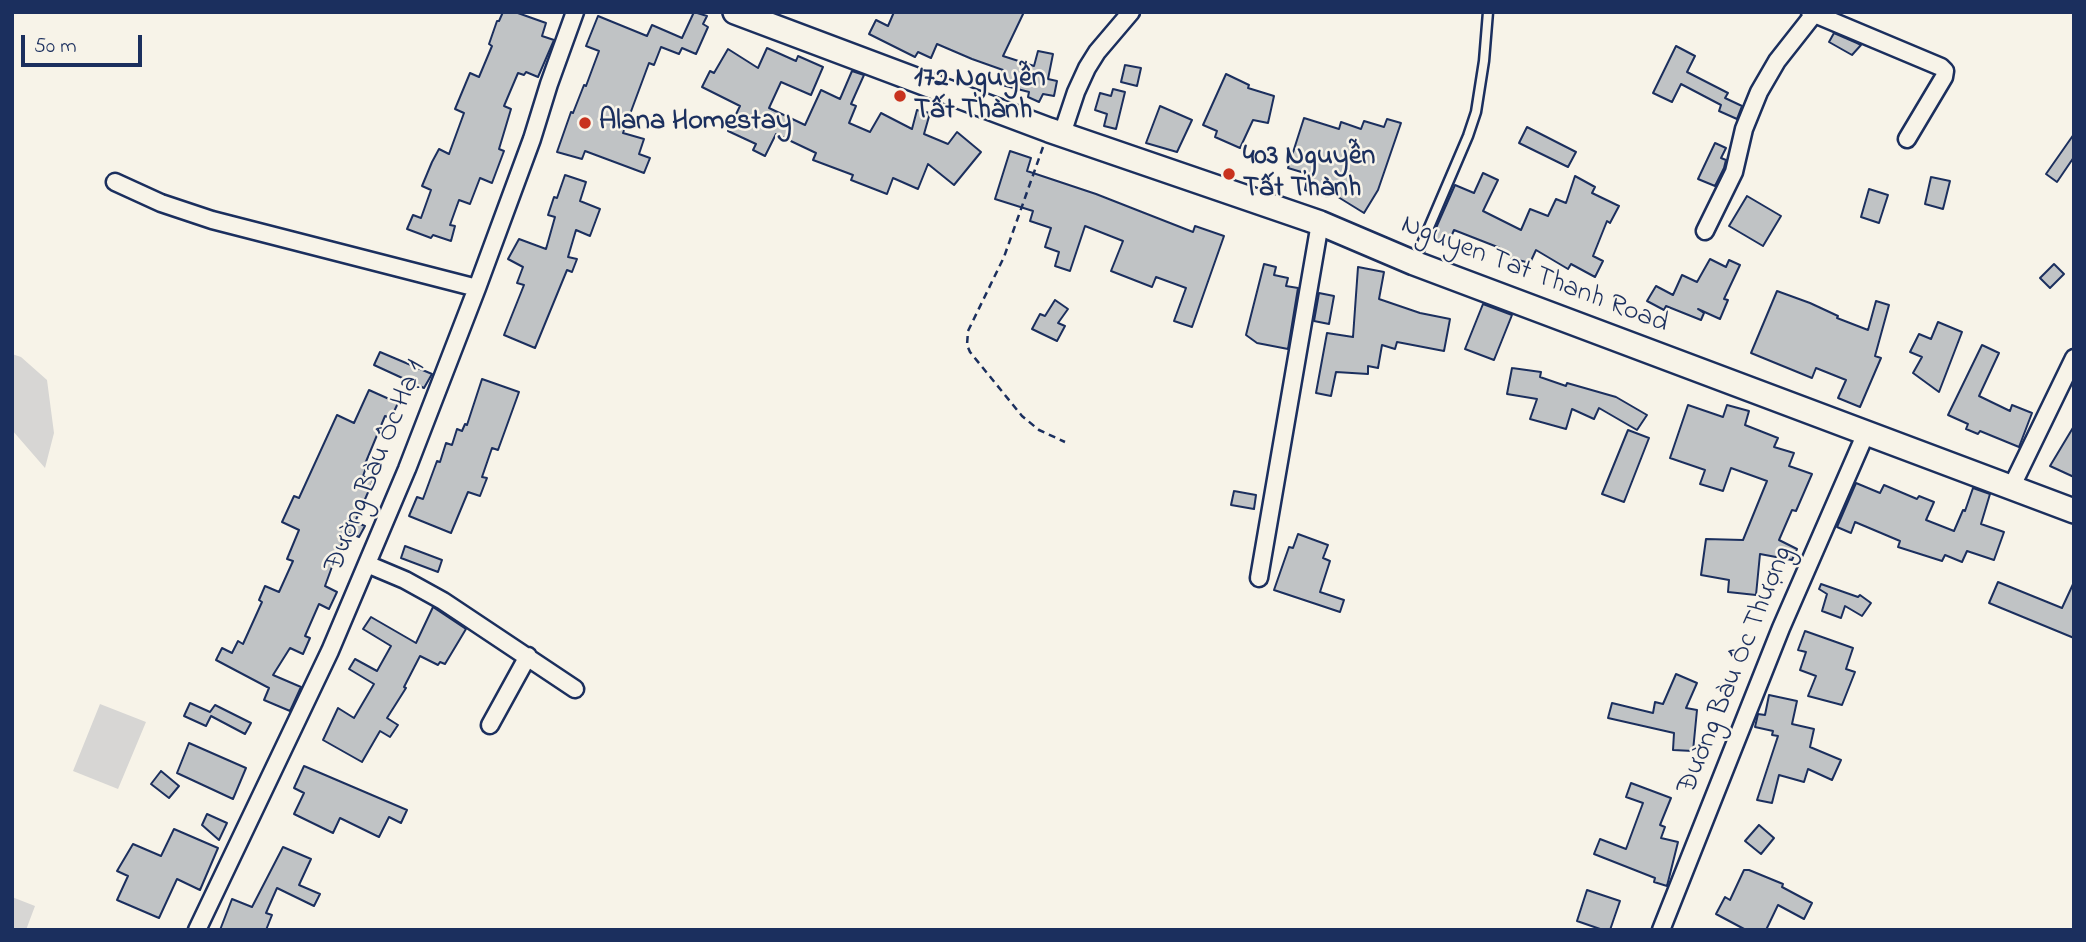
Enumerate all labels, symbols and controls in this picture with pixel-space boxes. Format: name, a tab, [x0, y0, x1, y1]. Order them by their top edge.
scale bar	[24, 21, 145, 65]
text: 50 m	[34, 32, 77, 62]
place label: 172 Nguyễn Tất Thành	[914, 63, 1046, 129]
marker: 172 Nguyễn Tất Thành	[892, 88, 908, 104]
place label: Alana Homestay	[599, 106, 791, 140]
marker: Alana Homestay	[577, 115, 593, 131]
place label: 403 Nguyễn Tất Thành	[1243, 141, 1375, 207]
marker: 403 Nguyễn Tất Thành	[1221, 166, 1237, 182]
street label: Nguyen Tat Thanh Road	[1396, 210, 1672, 342]
street label: Đường Bàu Ốc Hạ 1	[319, 356, 435, 578]
street label: Đường Bàu Ốc Thượng	[1672, 542, 1802, 800]

